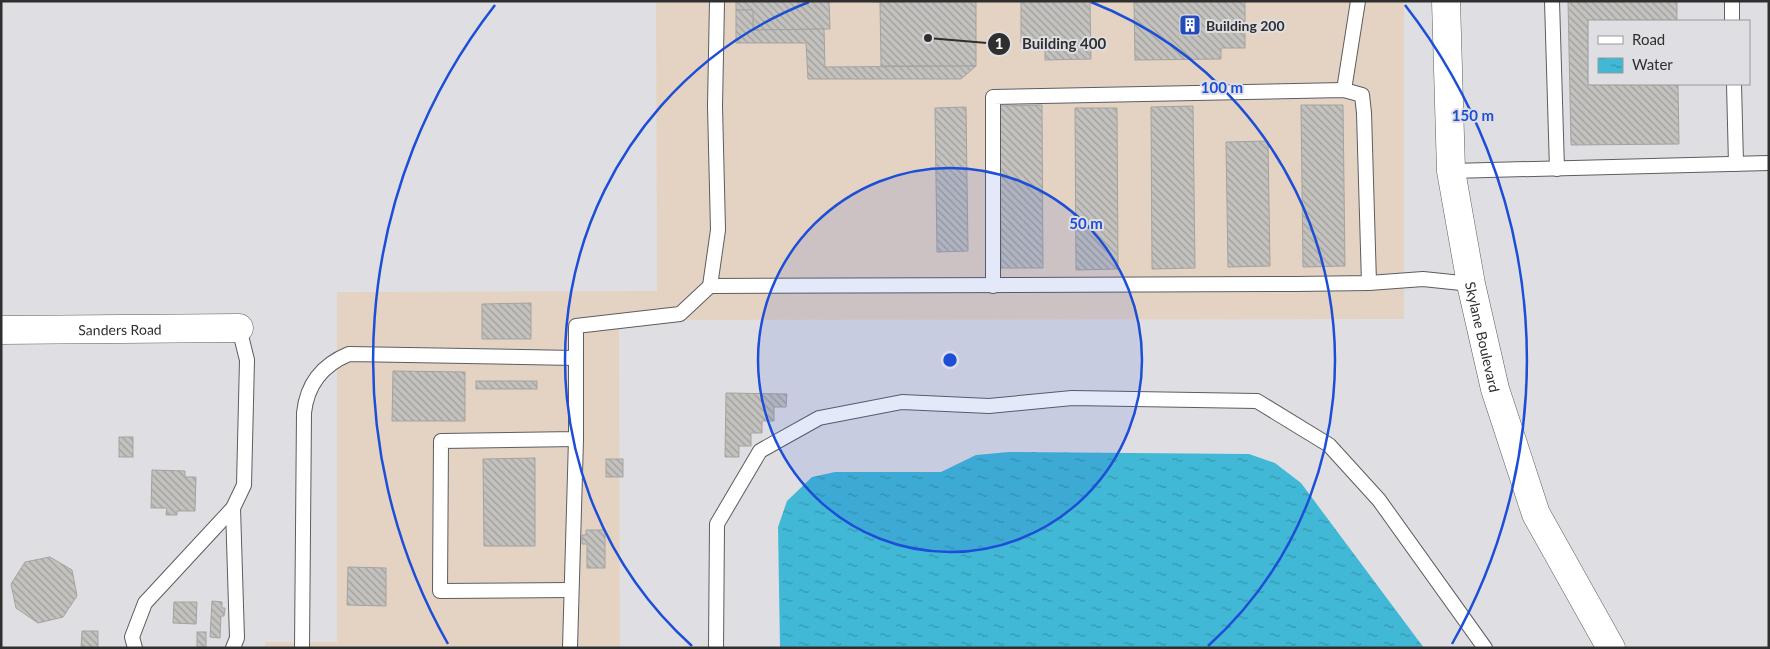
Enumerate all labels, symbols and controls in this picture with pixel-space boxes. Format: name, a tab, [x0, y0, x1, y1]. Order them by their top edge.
building icon: Building 200	[1178, 13, 1202, 37]
place label: Building 200	[1206, 17, 1285, 34]
legend	[1588, 20, 1750, 85]
callout: Building 400	[987, 29, 1116, 59]
text: Road	[1632, 30, 1665, 48]
text: 1	[995, 34, 1003, 52]
text: Building 400	[1022, 34, 1106, 52]
text: Water	[1632, 55, 1673, 73]
text: 100 m	[1201, 78, 1243, 96]
text: 150 m	[1452, 106, 1494, 124]
text: 50 m	[1069, 214, 1103, 232]
street label: Skylane Boulevard	[1462, 280, 1504, 394]
street label: Sanders Road	[78, 320, 162, 338]
centre of rings	[941, 351, 959, 369]

